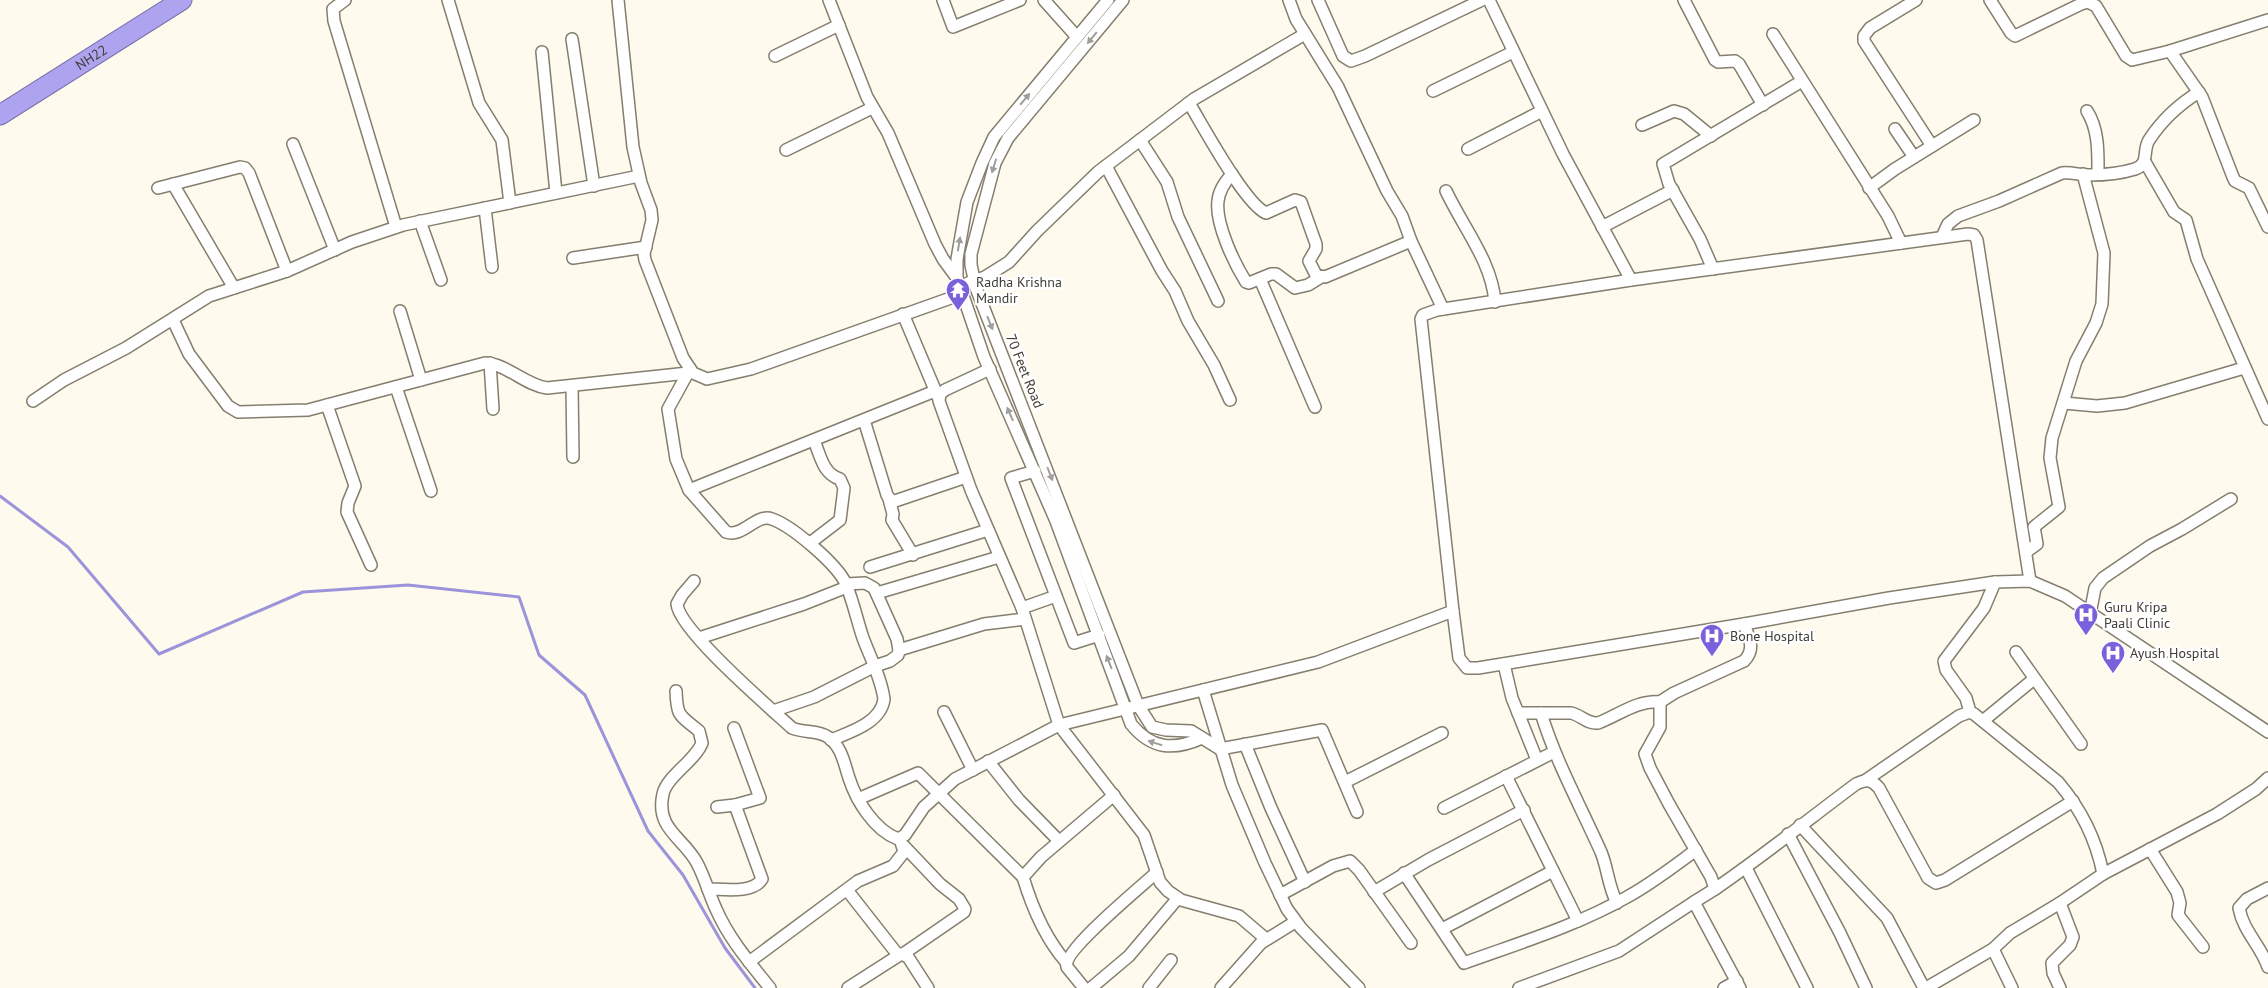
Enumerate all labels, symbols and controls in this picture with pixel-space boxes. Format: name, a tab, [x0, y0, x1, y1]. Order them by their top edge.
one-way arrow	[1086, 31, 1097, 44]
street label: NH22	[72, 41, 111, 74]
one-way arrow	[1019, 93, 1030, 105]
one-way arrow	[990, 159, 998, 174]
one-way arrow	[956, 236, 964, 252]
place label: Radha Krishna Mandir	[976, 273, 1062, 307]
temple icon: Radha Krishna Mandir	[945, 277, 971, 311]
one-way arrow	[986, 316, 994, 330]
street label: 70 Feet Road	[1002, 331, 1048, 411]
one-way arrow	[1005, 407, 1013, 421]
one-way arrow	[1046, 467, 1054, 481]
place label: Guru Kripa Paali Clinic	[2104, 598, 2170, 632]
hospital icon: Guru Kripa Paali Clinic	[2073, 602, 2099, 636]
hospital icon: Bone Hospital	[1699, 623, 1725, 657]
place label: Bone Hospital	[1730, 627, 1814, 645]
hospital icon: Ayush Hospital	[2100, 640, 2126, 674]
place label: Ayush Hospital	[2130, 644, 2219, 662]
one-way arrow	[1105, 654, 1113, 669]
one-way arrow	[1148, 738, 1163, 746]

